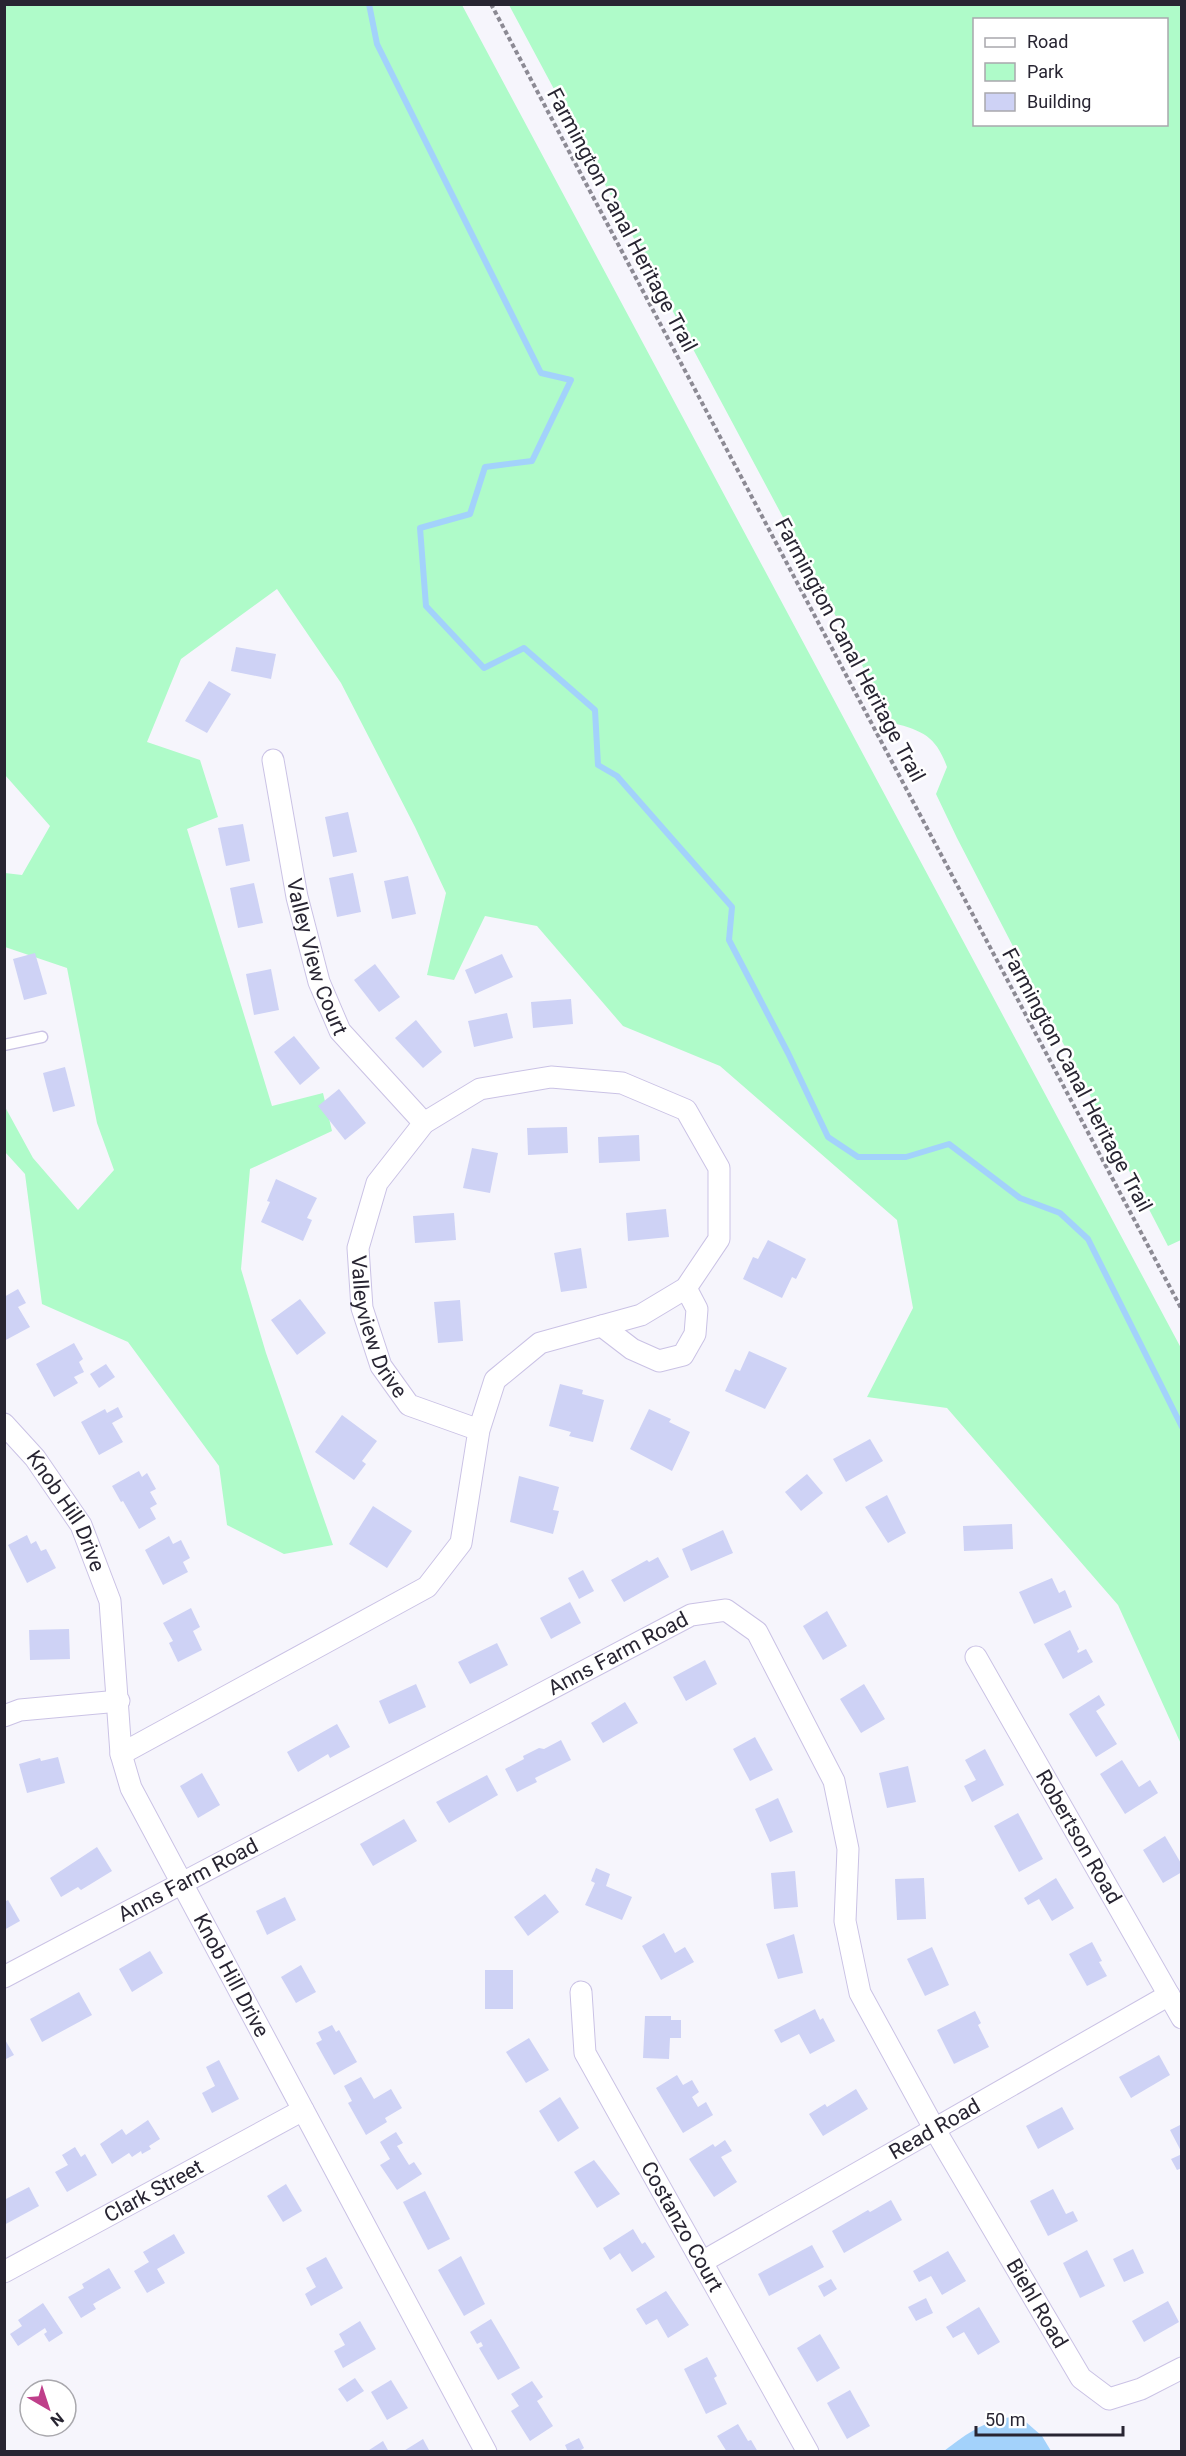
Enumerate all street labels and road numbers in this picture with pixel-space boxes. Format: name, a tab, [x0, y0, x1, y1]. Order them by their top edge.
street label: Farmington Canal Heritage Trail	[542, 84, 702, 356]
street label: Farmington Canal Heritage Trail	[770, 514, 930, 786]
street label: Valley View Court	[282, 877, 352, 1039]
street label: Farmington Canal Heritage Trail	[997, 944, 1157, 1216]
street label: Valleyview Drive	[347, 1254, 412, 1402]
street label: Knob Hill Drive	[22, 1446, 110, 1575]
street label: Anns Farm Road	[544, 1607, 692, 1700]
street label: Robertson Road	[1031, 1766, 1126, 1908]
street label: Anns Farm Road	[114, 1833, 262, 1927]
street label: Knob Hill Drive	[188, 1910, 274, 2041]
street label: Read Road	[885, 2094, 984, 2164]
street label: Clark Street	[100, 2155, 207, 2227]
street label: Costanzo Court	[636, 2157, 728, 2296]
street label: Biehl Road	[1001, 2254, 1073, 2352]

